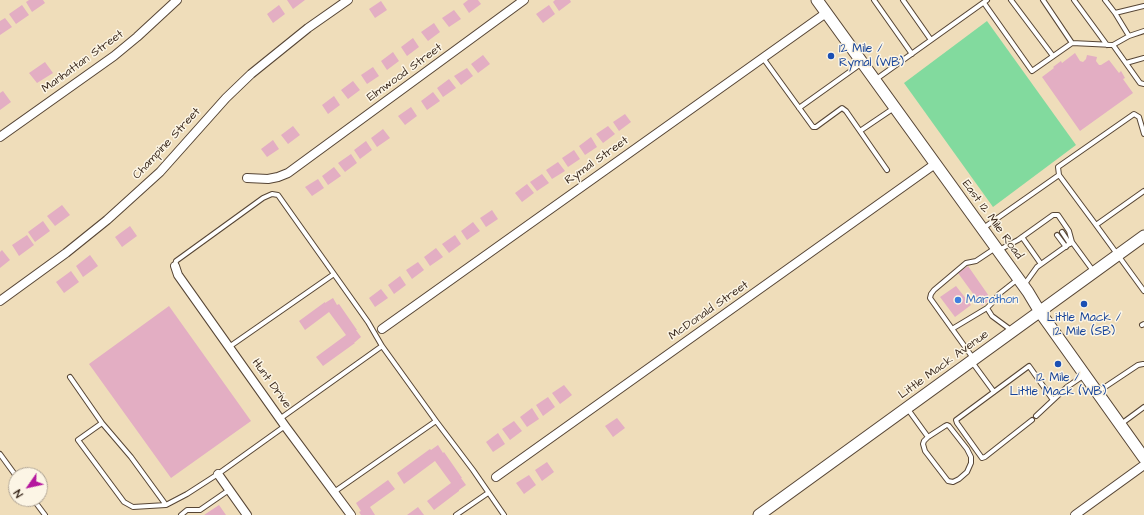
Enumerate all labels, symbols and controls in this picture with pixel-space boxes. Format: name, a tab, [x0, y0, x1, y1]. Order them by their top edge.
street label: Manhattan Street	[39, 27, 127, 97]
street label: Elmwood Street	[365, 41, 445, 105]
place label: 12 Mile / Rymal (WB)	[839, 42, 904, 70]
marker: 12 Mile / Rymal (WB)	[826, 51, 836, 61]
street label: Champine Street	[130, 105, 204, 183]
street label: Rymal Street	[562, 134, 632, 188]
street label: East 12 Mile Road	[958, 178, 1026, 262]
street label: McDonald Street	[666, 278, 752, 344]
place label: Marathon	[966, 293, 1018, 307]
marker: Marathon	[953, 295, 963, 305]
marker: Little Mack / 12 Mile (SB)	[1079, 299, 1089, 309]
place label: Little Mack / 12 Mile (SB)	[1047, 311, 1121, 339]
street label: Little Mack Avenue	[896, 327, 992, 403]
street label: Hunt Drive	[248, 356, 294, 412]
marker: 12 Mile / Little Mack (WB)	[1053, 359, 1063, 369]
place label: 12 Mile / Little Mack (WB)	[1010, 371, 1106, 399]
north arrow	[8, 467, 48, 507]
text: N	[10, 486, 27, 500]

